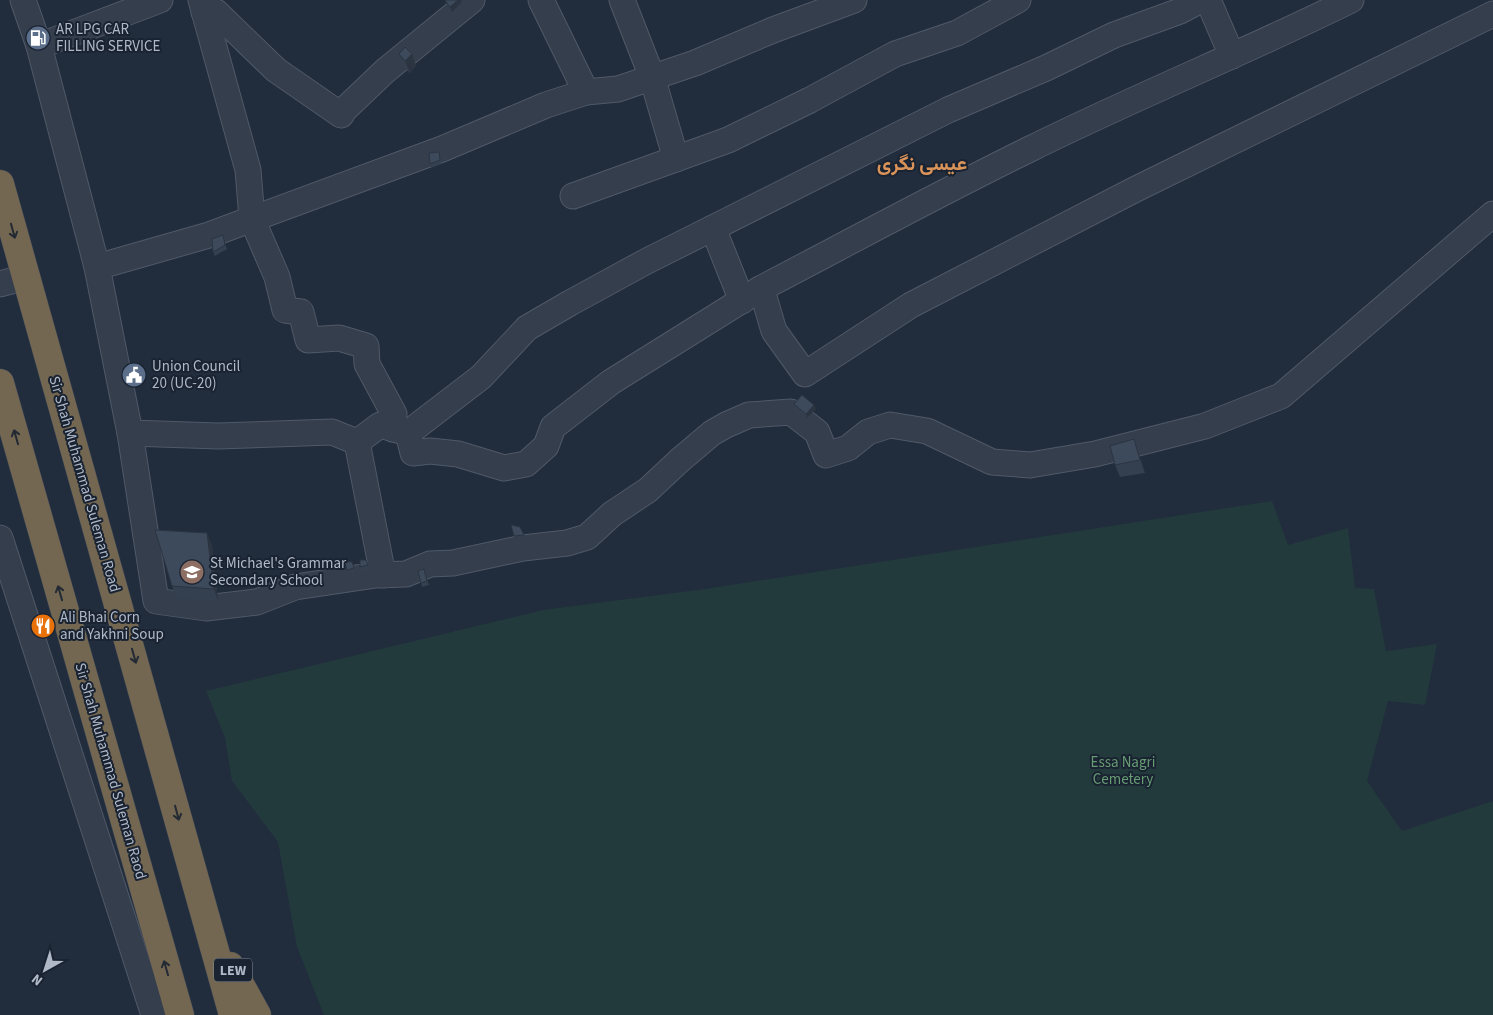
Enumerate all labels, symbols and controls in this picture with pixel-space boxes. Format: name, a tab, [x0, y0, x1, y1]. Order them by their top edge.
place label: AR LPG CAR FILLING SERVICE	[56, 19, 161, 57]
fuel station icon: AR LPG CAR FILLING SERVICE	[25, 25, 51, 51]
district label: عیسی نگری	[877, 150, 967, 178]
one-way arrow	[9, 222, 19, 238]
place label: Union Council 20 (UC-20)	[152, 356, 240, 394]
public building icon: Union Council 20 (UC-20)	[121, 362, 147, 388]
street label: Sir Shah Muhammad Suleman Road	[44, 373, 126, 595]
one-way arrow	[10, 429, 20, 445]
place label: St Michael's Grammar Secondary School	[210, 553, 347, 591]
school or university icon: St Michael's Grammar Secondary School	[179, 559, 205, 585]
one-way arrow	[55, 585, 65, 601]
place label: Ali Bhai Corn and Yakhni Soup	[60, 607, 164, 645]
restaurant icon: Ali Bhai Corn and Yakhni Soup	[30, 613, 56, 639]
one-way arrow	[129, 648, 139, 664]
street label: Sir Shah Muhammad Suleman Raod	[69, 660, 152, 882]
park label: Essa Nagri Cemetery	[1091, 752, 1155, 790]
one-way arrow	[173, 805, 182, 821]
north arrow	[20, 945, 70, 995]
road number: LEW	[214, 958, 252, 982]
one-way arrow	[161, 960, 171, 976]
text: N	[28, 969, 47, 990]

